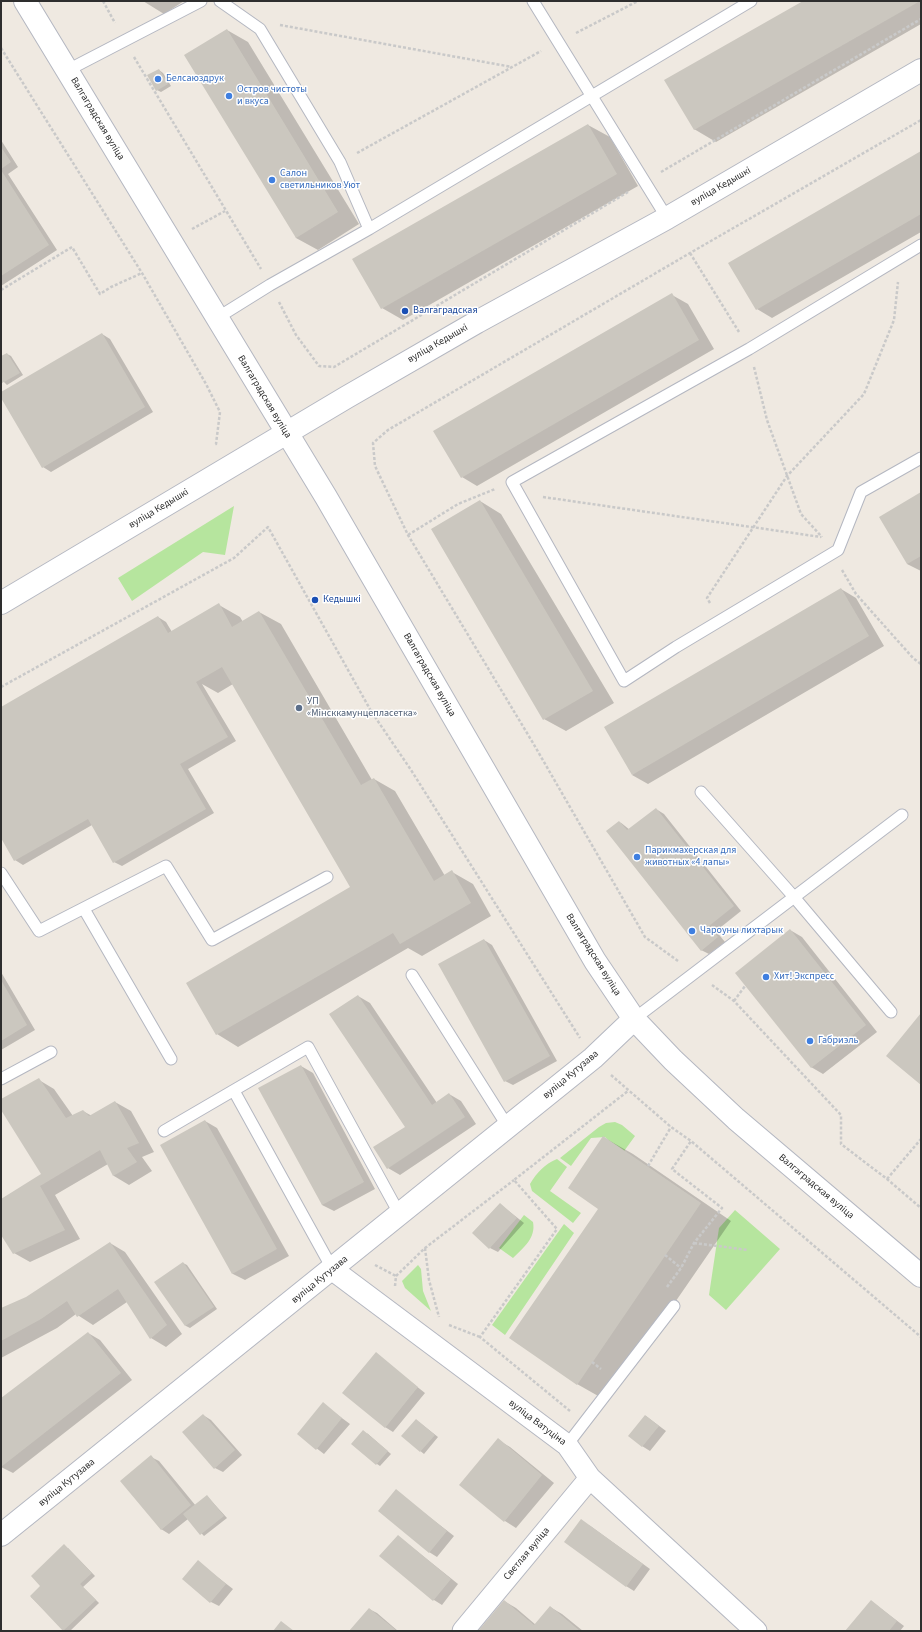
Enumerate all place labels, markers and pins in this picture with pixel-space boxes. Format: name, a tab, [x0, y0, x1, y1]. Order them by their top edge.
place label: Белсаюздрук	[166, 73, 224, 85]
marker: Белсаюздрук	[153, 74, 163, 84]
place label: Остров чистоты и вкуса	[237, 84, 307, 108]
marker: Остров чистоты и вкуса	[224, 91, 234, 101]
place label: Салон светильников Уют	[280, 168, 360, 192]
marker: Салон светильников Уют	[267, 175, 277, 185]
place label: Валгаградская	[413, 305, 478, 317]
marker: Валгаградская	[400, 306, 410, 316]
place label: Кедышкі	[323, 594, 361, 606]
marker: Кедышкі	[310, 595, 320, 605]
place label: УП «Мінсккамунцепласетка»	[307, 696, 417, 720]
marker: УП «Мінсккамунцепласетка»	[294, 703, 304, 713]
place label: Парикмахерская для животных «4 лапы»	[645, 845, 736, 868]
marker: Парикмахерская для животных «4 лапы»	[632, 852, 642, 862]
place label: Чароуны лихтарык	[700, 925, 783, 937]
marker: Чароуны лихтарык	[687, 926, 697, 936]
place label: Хит! Экспресс	[774, 971, 834, 983]
marker: Хит! Экспресс	[761, 972, 771, 982]
place label: Габриэль	[818, 1035, 859, 1047]
marker: Габриэль	[805, 1036, 815, 1046]

